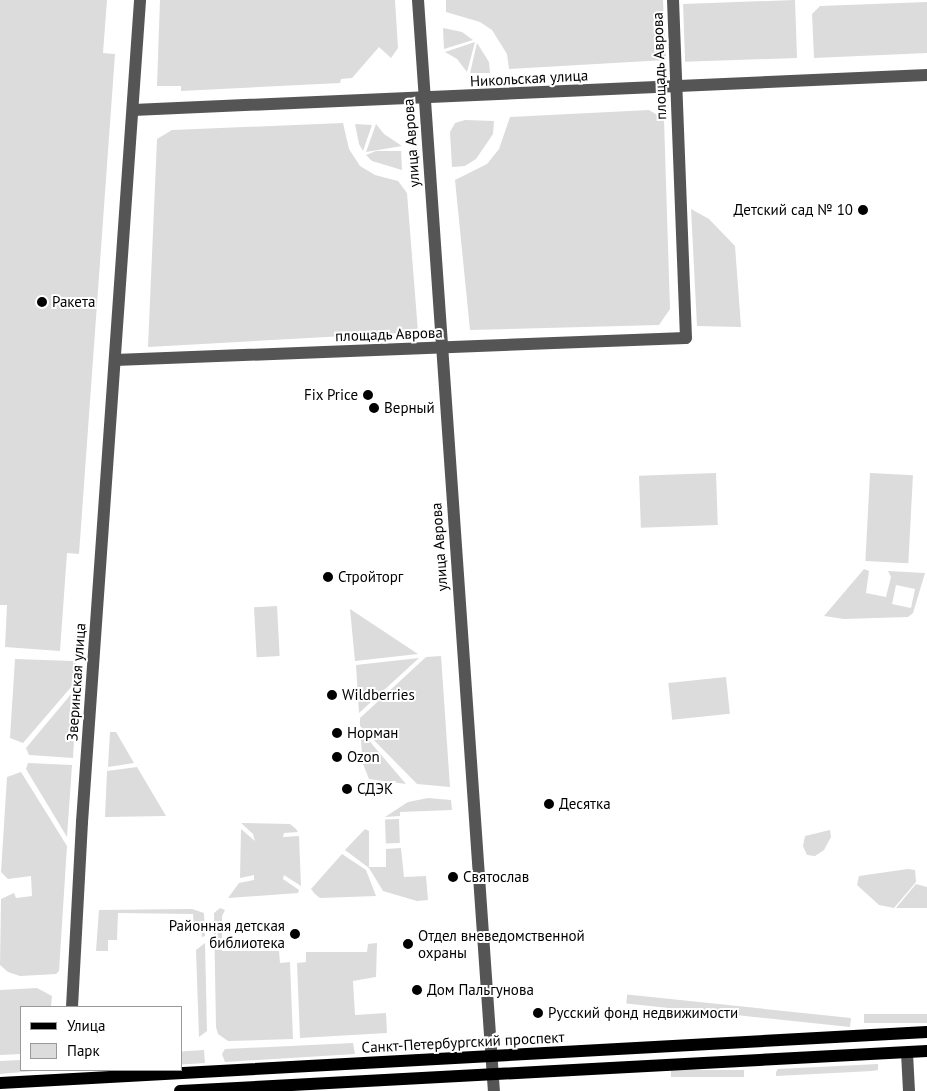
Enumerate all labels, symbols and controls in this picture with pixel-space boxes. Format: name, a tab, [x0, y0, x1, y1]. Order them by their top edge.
street label: площадь Аврова	[648, 11, 670, 121]
street label: Никольская улица	[469, 66, 589, 90]
street label: улица Аврова	[399, 98, 423, 188]
place label: Детский сад № 10	[734, 201, 853, 219]
marker: Детский сад № 10	[857, 204, 869, 216]
place label: Ракета	[52, 293, 95, 311]
marker: Ракета	[36, 296, 48, 308]
street label: площадь Аврова	[334, 323, 444, 345]
place label: Fix Price	[303, 386, 358, 404]
marker: Fix Price	[362, 389, 374, 401]
place label: Верный	[384, 399, 435, 417]
marker: Верный	[368, 402, 380, 414]
street label: улица Аврова	[427, 502, 451, 592]
place label: Стройторг	[338, 568, 403, 586]
marker: Стройторг	[322, 571, 334, 583]
street label: Зверинская улица	[63, 622, 89, 742]
place label: Wildberries	[342, 686, 415, 704]
marker: Wildberries	[326, 689, 338, 701]
place label: Норман	[347, 724, 398, 742]
marker: Норман	[331, 727, 343, 739]
place label: Ozon	[347, 748, 380, 766]
marker: Ozon	[331, 751, 343, 763]
place label: СДЭК	[357, 780, 393, 798]
marker: СДЭК	[341, 783, 353, 795]
place label: Десятка	[559, 795, 611, 813]
marker: Десятка	[543, 798, 555, 810]
place label: Святослав	[463, 868, 529, 886]
marker: Святослав	[447, 871, 459, 883]
place label: Районная детская библиотека	[169, 916, 285, 951]
place label: Отдел вневедомственной охраны	[418, 926, 585, 961]
marker: Районная детская библиотека	[289, 928, 301, 940]
marker: Отдел вневедомственной охраны	[402, 938, 414, 950]
place label: Дом Пальгунова	[427, 981, 534, 999]
marker: Дом Пальгунова	[411, 984, 423, 996]
place label: Русский фонд недвижимости	[548, 1004, 738, 1022]
legend	[20, 1006, 182, 1071]
marker: Русский фонд недвижимости	[532, 1007, 544, 1019]
text: Улица	[67, 1016, 105, 1035]
street label: Санкт-Петербургский проспект	[361, 1028, 565, 1056]
text: Парк	[67, 1041, 100, 1060]

